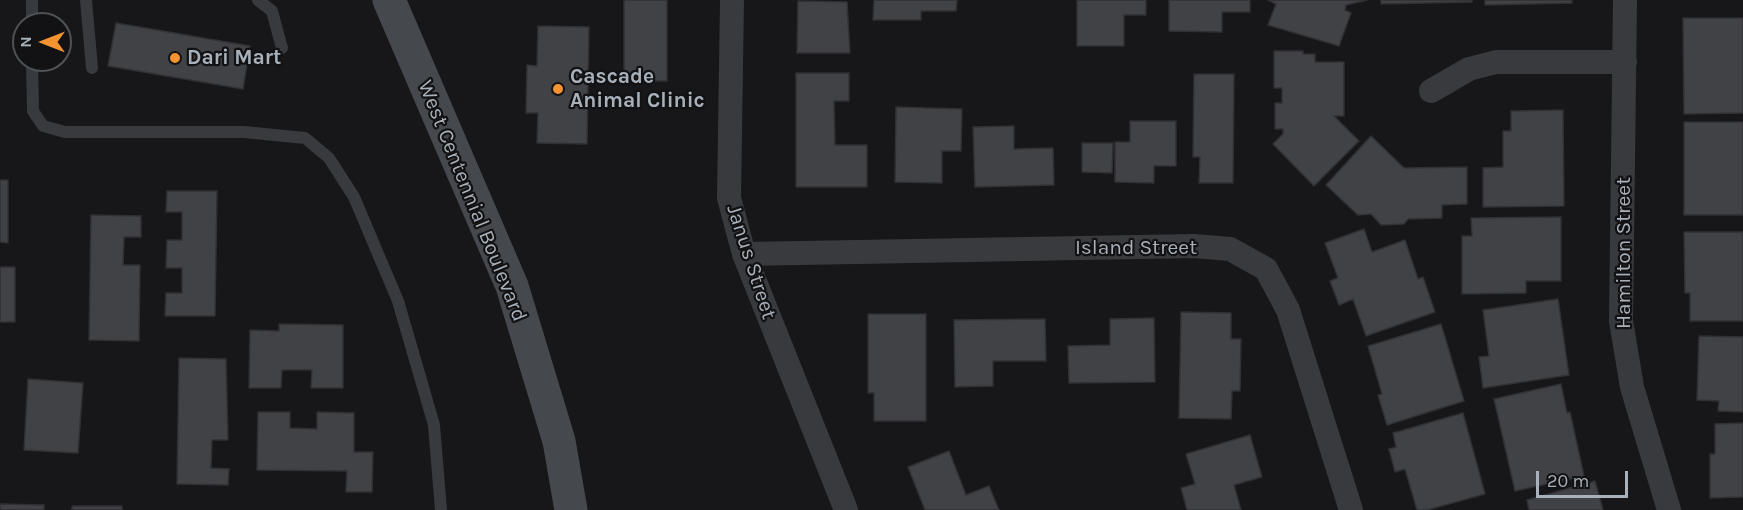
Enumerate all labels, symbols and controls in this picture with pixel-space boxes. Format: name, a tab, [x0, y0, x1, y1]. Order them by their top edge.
north arrow	[12, 12, 72, 72]
text: N	[16, 36, 35, 48]
place label: Dari Mart	[187, 45, 281, 71]
marker: Dari Mart	[168, 51, 182, 65]
place label: Cascade Animal Clinic	[570, 64, 705, 114]
street label: West Centennial Boulevard	[412, 77, 532, 325]
marker: Cascade Animal Clinic	[551, 82, 565, 96]
street label: Hamilton Street	[1611, 177, 1637, 329]
street label: Janus Street	[721, 201, 781, 323]
street label: Island Street	[1075, 235, 1197, 261]
scale bar	[1539, 459, 1630, 497]
text: 20 m	[1547, 470, 1589, 492]

